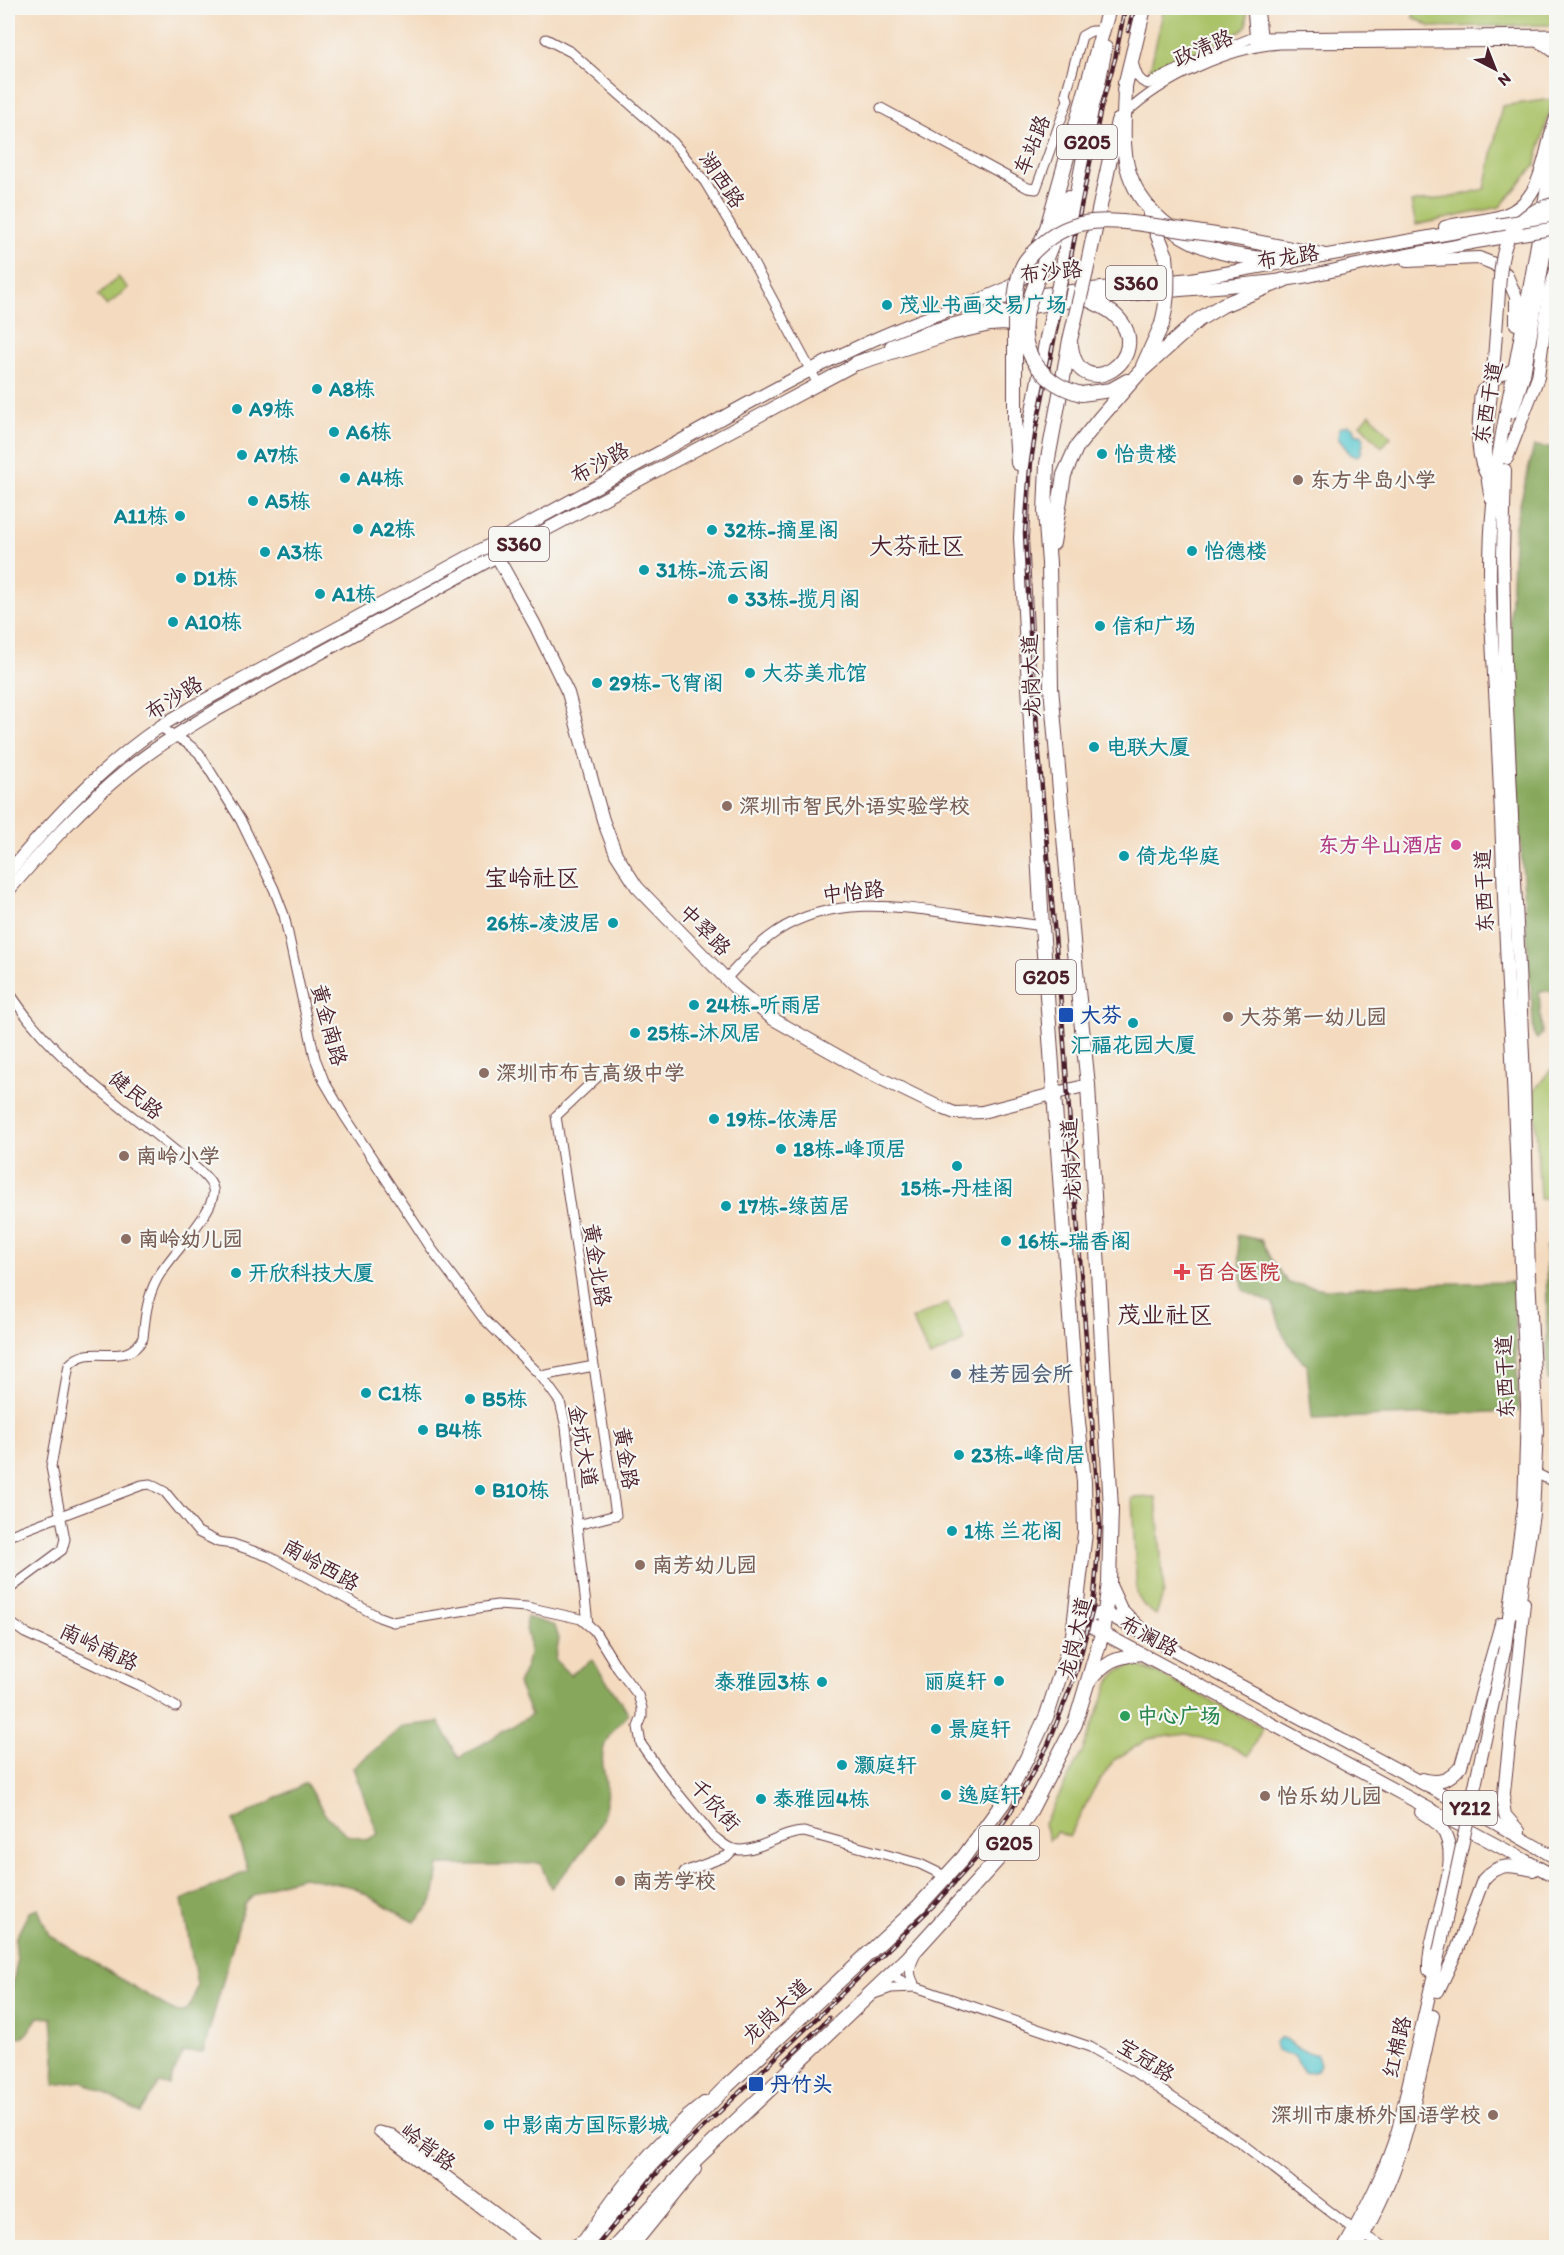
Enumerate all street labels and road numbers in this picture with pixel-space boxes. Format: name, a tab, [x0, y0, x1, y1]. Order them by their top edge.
street label: 政清路	[1169, 24, 1237, 71]
street label: 车站路	[1008, 111, 1055, 179]
road number: G205	[1057, 125, 1117, 159]
street label: 湖西路	[694, 147, 750, 213]
street label: 布龙路	[1255, 239, 1321, 274]
street label: 布沙路	[1018, 256, 1084, 287]
road number: S360	[1106, 266, 1166, 300]
street label: 东西干道	[1468, 359, 1507, 446]
street label: 布沙路	[566, 436, 633, 489]
road number: S360	[489, 527, 549, 561]
street label: 龙岗大道	[1017, 634, 1044, 718]
street label: 布沙路	[140, 670, 207, 725]
street label: 东西干道	[1470, 849, 1497, 933]
street label: 中怡路	[820, 876, 886, 907]
street label: 中翠路	[674, 899, 736, 961]
road number: G205	[1016, 960, 1076, 994]
street label: 黄金南路	[307, 981, 352, 1069]
street label: 健民路	[104, 1065, 168, 1124]
street label: 龙岗大道	[1056, 1117, 1085, 1203]
street label: 黄金北路	[579, 1221, 616, 1308]
street label: 东西干道	[1491, 1335, 1518, 1419]
street label: 金坑大道	[564, 1402, 603, 1489]
street label: 黄金路	[609, 1425, 644, 1491]
street label: 南岭西路	[278, 1533, 364, 1596]
street label: 龙岗大道	[1053, 1594, 1096, 1682]
street label: 布澜路	[1116, 1610, 1183, 1661]
street label: 南岭南路	[56, 1617, 143, 1676]
street label: 千欣街	[685, 1773, 746, 1836]
road number: Y212	[1443, 1791, 1497, 1825]
road number: G205	[979, 1826, 1039, 1860]
street label: 龙岗大道	[736, 1973, 815, 2048]
street label: 红棉路	[1377, 2013, 1416, 2080]
street label: 宝冠路	[1113, 2032, 1180, 2087]
street label: 岭背路	[396, 2118, 461, 2176]

